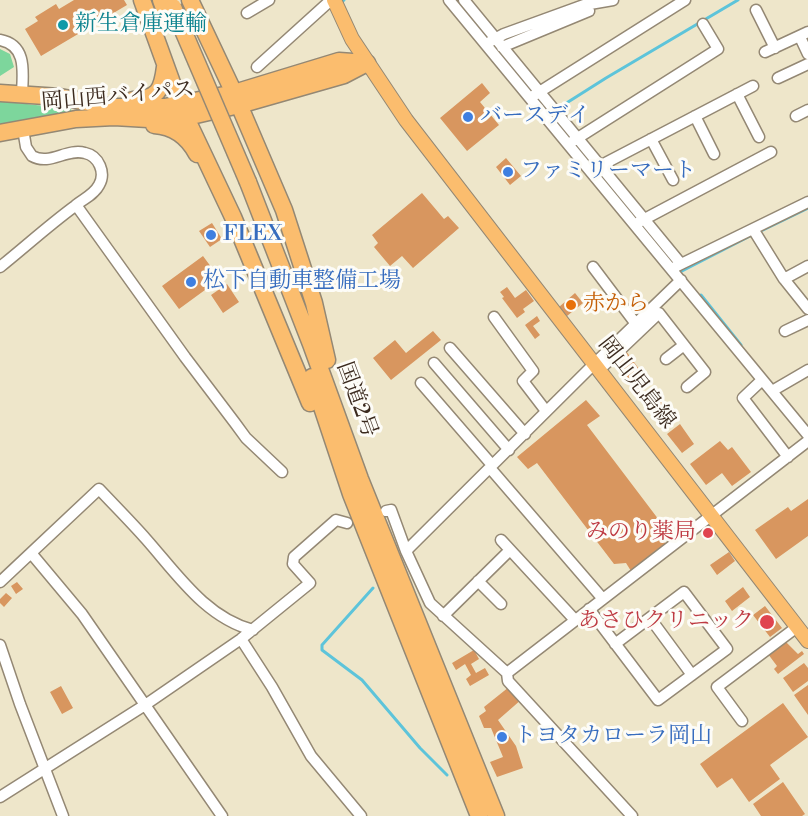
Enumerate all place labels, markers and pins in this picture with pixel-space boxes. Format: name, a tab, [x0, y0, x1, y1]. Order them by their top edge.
place label: 新生倉庫運輸	[75, 12, 207, 38]
marker: 新生倉庫運輸	[56, 18, 70, 32]
place label: バースデイ	[480, 104, 590, 130]
marker: バースデイ	[461, 110, 475, 124]
place label: ファミリーマート	[520, 159, 696, 185]
marker: ファミリーマート	[501, 165, 515, 179]
place label: FLEX	[223, 222, 282, 248]
marker: FLEX	[204, 228, 218, 242]
place label: 松下自動車整備工場	[203, 269, 401, 295]
marker: 松下自動車整備工場	[184, 275, 198, 289]
place label: 赤から	[583, 292, 649, 318]
marker: 赤から	[564, 298, 578, 312]
place label: みのり薬局	[586, 520, 696, 546]
marker: みのり薬局	[701, 526, 715, 540]
place label: あさひクリニック	[578, 609, 754, 635]
marker: あさひクリニック	[758, 613, 776, 631]
place label: トヨタカローラ岡山	[514, 724, 712, 750]
marker: トヨタカローラ岡山	[495, 730, 509, 744]

